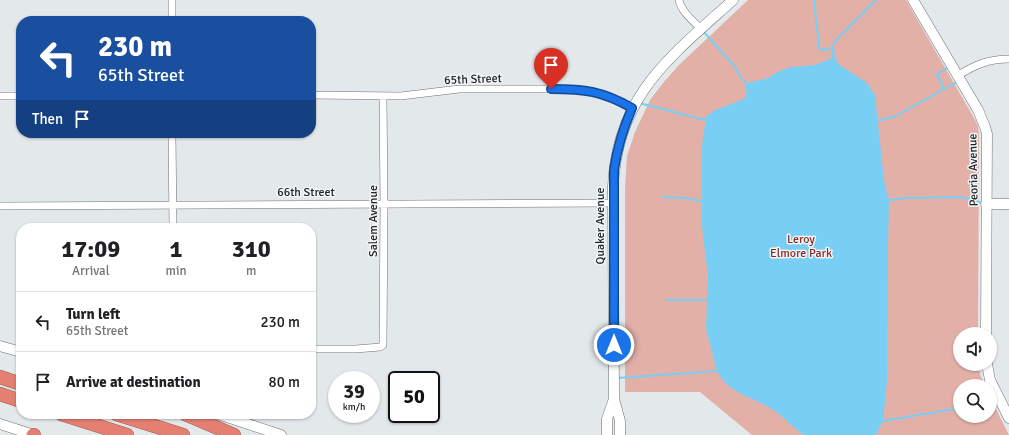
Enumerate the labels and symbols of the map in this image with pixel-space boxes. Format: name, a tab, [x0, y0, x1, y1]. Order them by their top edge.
pin	[534, 48, 568, 89]
street label: 65th Street	[444, 71, 502, 88]
street label: Peoria Avenue	[965, 133, 982, 207]
street label: 66th Street	[277, 185, 335, 200]
street label: Salem Avenue	[366, 185, 381, 257]
street label: Quaker Avenue	[593, 188, 608, 264]
park label: Leroy Elmore Park	[770, 232, 832, 261]
position arrow	[593, 324, 635, 366]
speed limit sign: 50	[388, 371, 440, 423]

